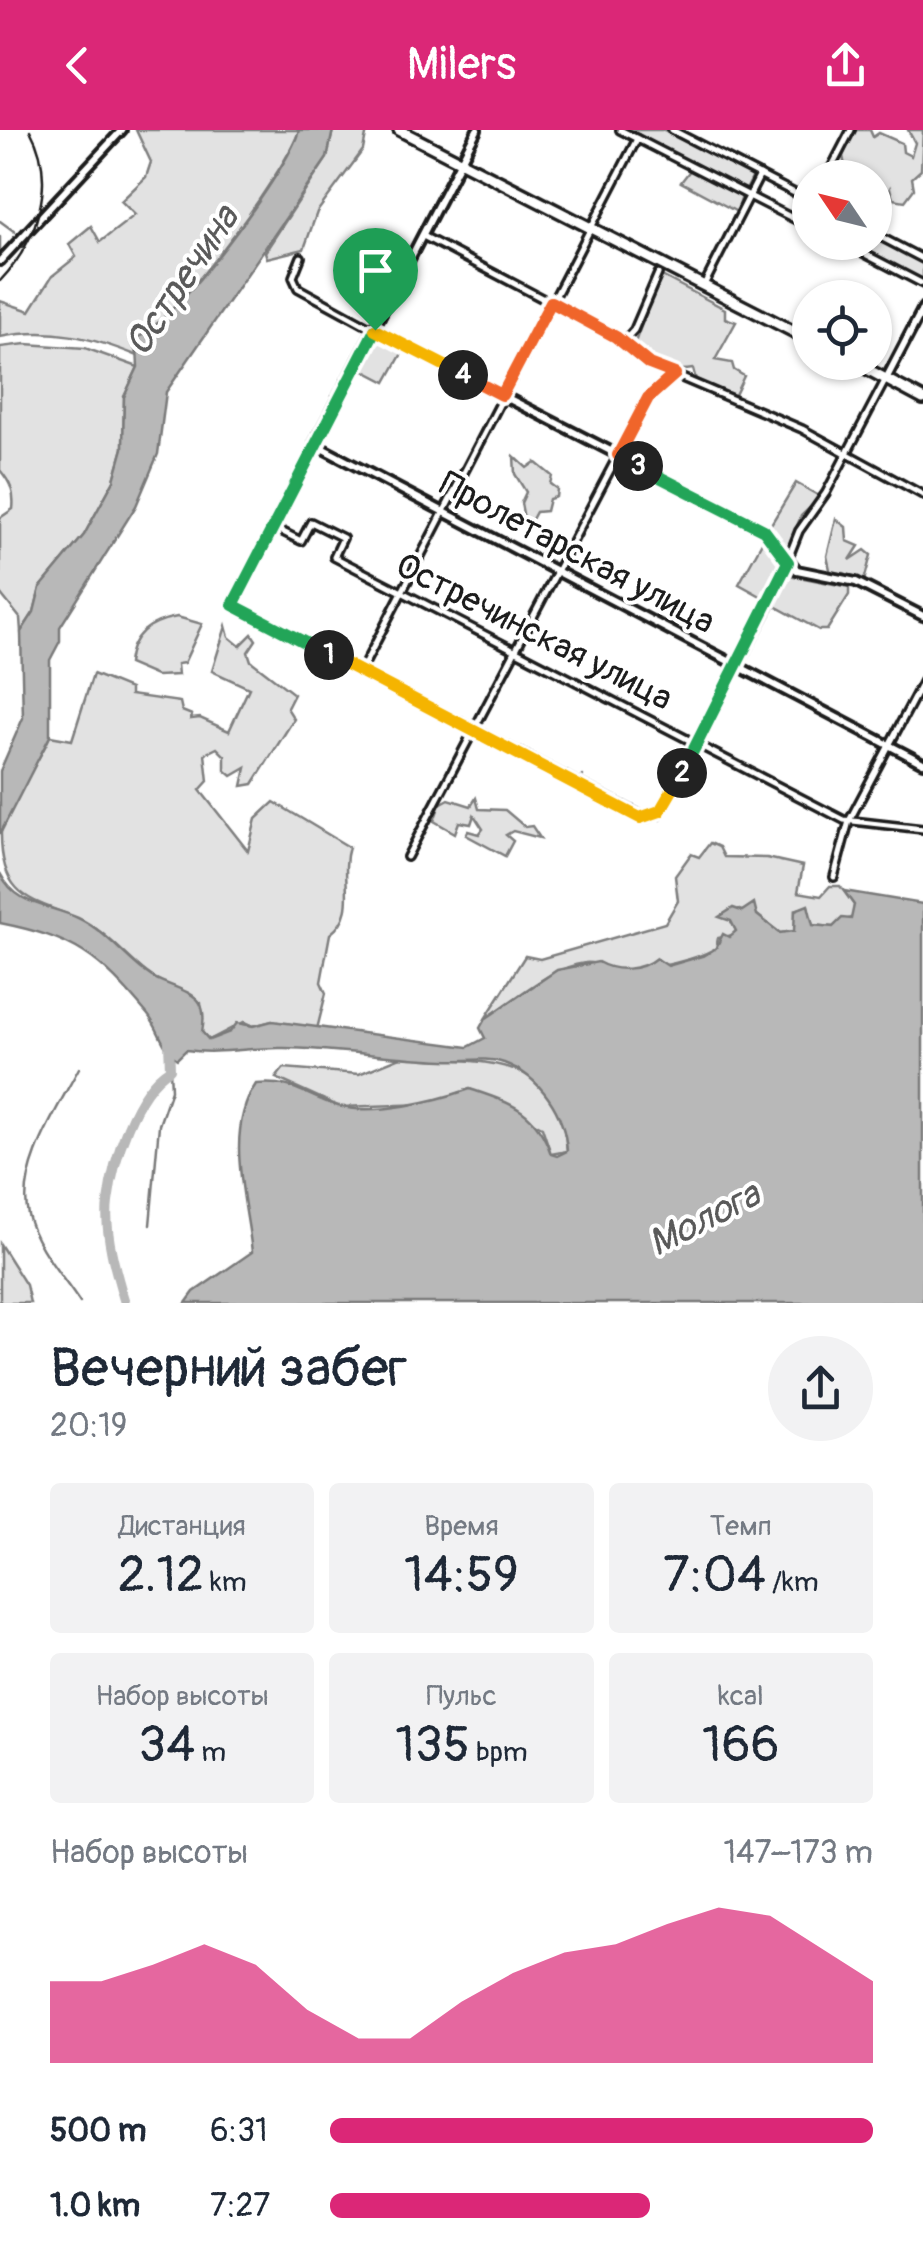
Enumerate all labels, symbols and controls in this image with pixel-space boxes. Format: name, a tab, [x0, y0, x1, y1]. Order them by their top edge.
text: Milers	[407, 37, 516, 93]
icon: back	[50, 38, 105, 93]
icon: share	[818, 38, 873, 93]
north arrow	[792, 160, 892, 260]
map controls	[792, 160, 892, 380]
water label: Остречина	[114, 195, 251, 365]
pin	[333, 228, 418, 331]
icon: arrive	[348, 243, 403, 298]
button: locate	[792, 280, 892, 380]
pin: 4	[438, 350, 488, 400]
text: 4	[455, 357, 471, 392]
pin: 3	[613, 441, 663, 491]
text: 3	[630, 448, 646, 483]
street label: Пролетарская улица	[432, 462, 722, 644]
street label: Остречинская улица	[388, 543, 680, 721]
pin: 1	[304, 630, 354, 680]
text: 1	[324, 637, 334, 672]
pin: 2	[657, 748, 707, 798]
text: 2	[674, 755, 690, 790]
water label: Молога	[640, 1170, 770, 1267]
text: Вечерний забег	[50, 1334, 407, 1403]
button: share	[768, 1336, 873, 1441]
text: 20:19	[50, 1406, 127, 1446]
text: Дистанция	[119, 1509, 246, 1544]
text: Время	[424, 1509, 499, 1544]
text: Темп	[710, 1509, 772, 1544]
text: 2.12	[118, 1544, 204, 1607]
text: 14:59	[404, 1544, 519, 1607]
text: 7:04	[663, 1544, 766, 1607]
text: km	[204, 1565, 247, 1600]
text: /km	[766, 1565, 819, 1600]
text: Набор высоты	[95, 1679, 269, 1714]
text: Пульс	[426, 1679, 497, 1714]
text: kcal	[718, 1679, 764, 1714]
text: 34	[138, 1714, 195, 1777]
text: 135	[395, 1714, 470, 1777]
text: 166	[702, 1714, 780, 1777]
text: m	[195, 1735, 226, 1770]
text: bpm	[470, 1735, 528, 1770]
text: Набор высоты	[50, 1833, 248, 1873]
text: 147–173 m	[723, 1833, 873, 1873]
text: 500 m	[50, 2111, 146, 2151]
text: 6:31	[210, 2111, 268, 2151]
text: 1.0 km	[50, 2186, 140, 2226]
text: 7:27	[210, 2186, 270, 2226]

